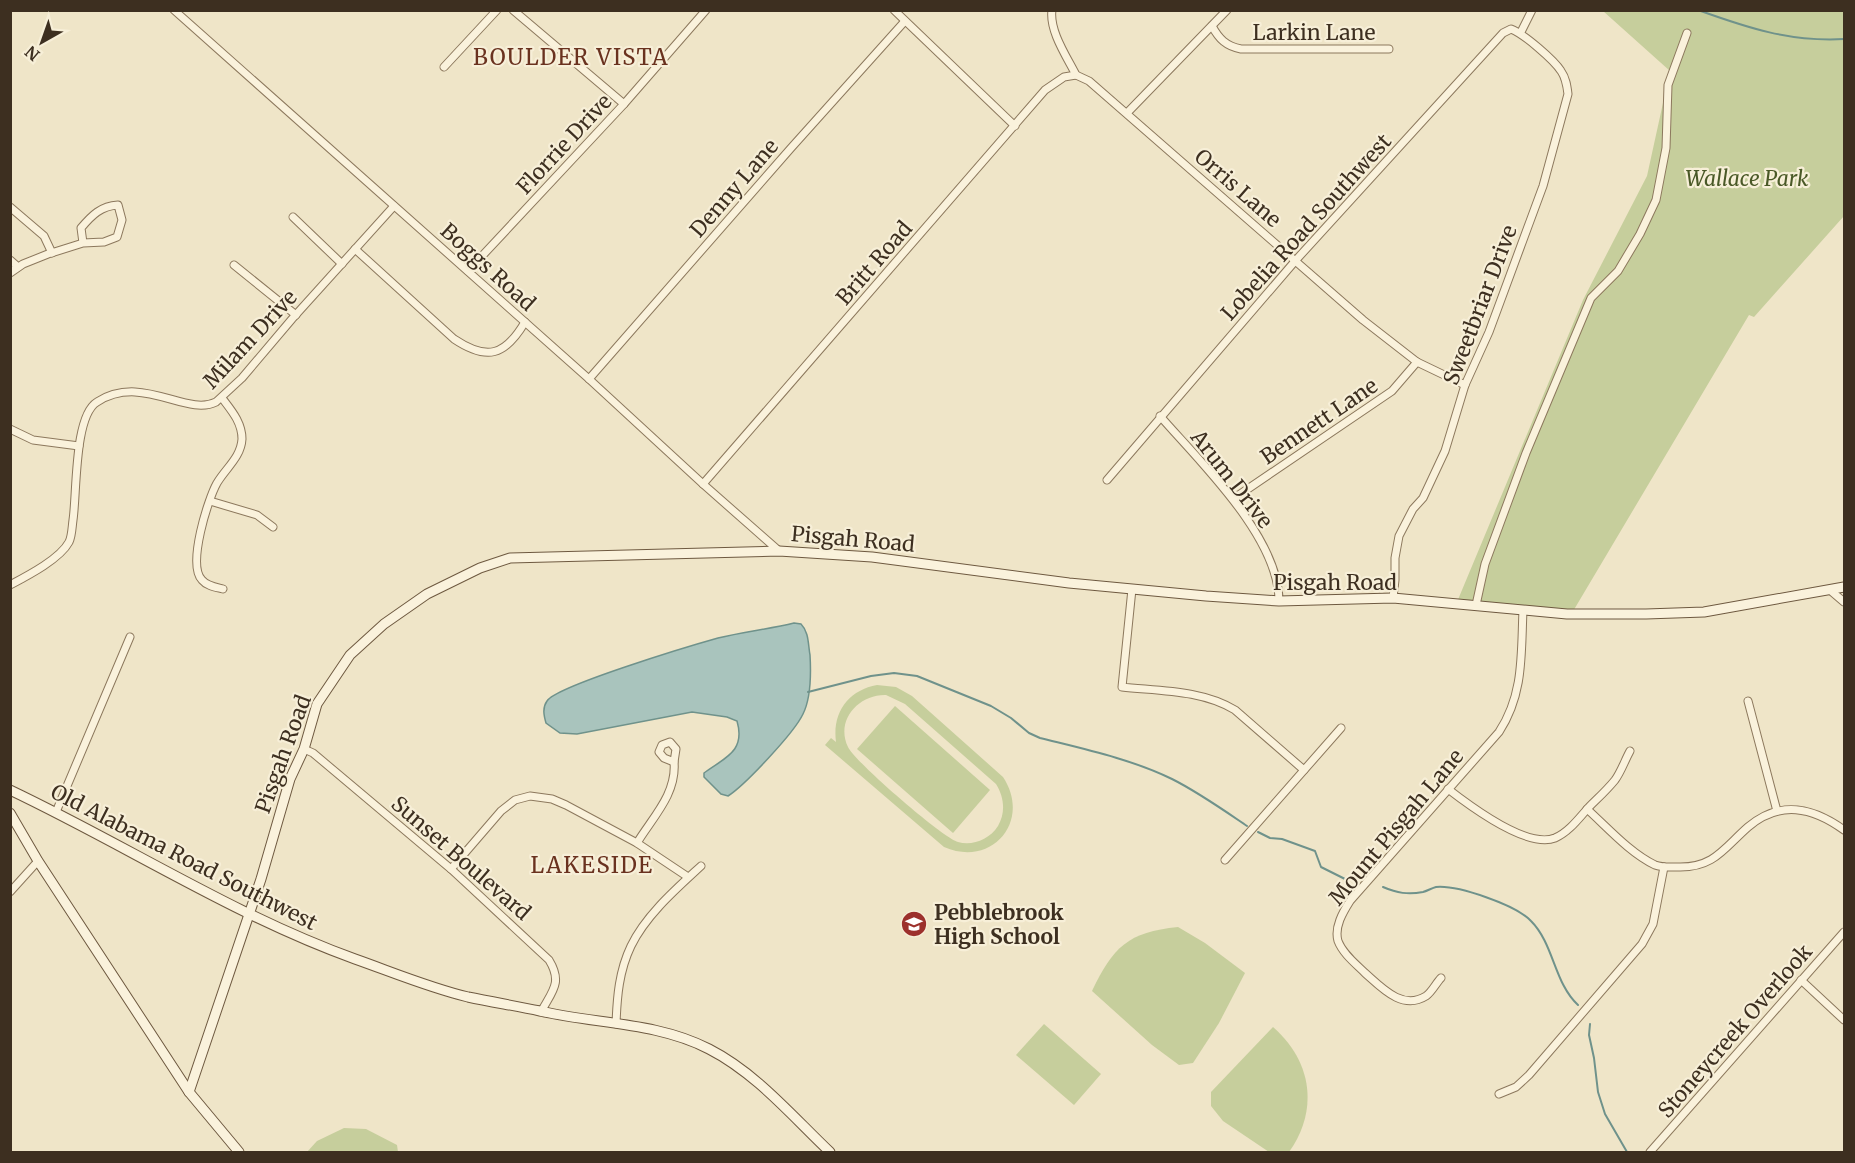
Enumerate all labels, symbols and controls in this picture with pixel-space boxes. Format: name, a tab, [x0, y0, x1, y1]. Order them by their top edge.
north arrow	[12, 12, 72, 72]
street label: Larkin Lane	[1253, 19, 1375, 46]
text: N	[21, 42, 44, 65]
district label: BOULDER VISTA	[473, 43, 669, 71]
street label: Florrie Drive	[511, 88, 617, 200]
street label: Lobelia Road Southwest	[1215, 128, 1397, 326]
street label: Denny Lane	[684, 133, 784, 243]
street label: Orris Lane	[1189, 143, 1287, 233]
park label: Wallace Park	[1686, 165, 1809, 192]
street label: Britt Road	[830, 215, 918, 311]
street label: Boggs Road	[435, 217, 541, 317]
street label: Sweetbriar Drive	[1437, 221, 1523, 389]
street label: Milam Drive	[197, 284, 303, 394]
street label: Bennett Lane	[1255, 372, 1383, 470]
street label: Arum Drive	[1184, 424, 1279, 534]
street label: Pisgah Road	[790, 520, 916, 558]
street label: Pisgah Road	[1273, 569, 1397, 596]
street label: Pisgah Road	[249, 691, 317, 817]
street label: Mount Pisgah Lane	[1323, 743, 1469, 911]
street label: Old Alabama Road Southwest	[46, 778, 322, 936]
street label: Sunset Boulevard	[386, 790, 536, 926]
district label: LAKESIDE	[531, 851, 653, 879]
place label: Pebblebrook High School	[934, 899, 1064, 950]
school or university icon: Pebblebrook High School	[899, 909, 929, 939]
street label: Stoneycreek Overlook	[1652, 938, 1818, 1123]

